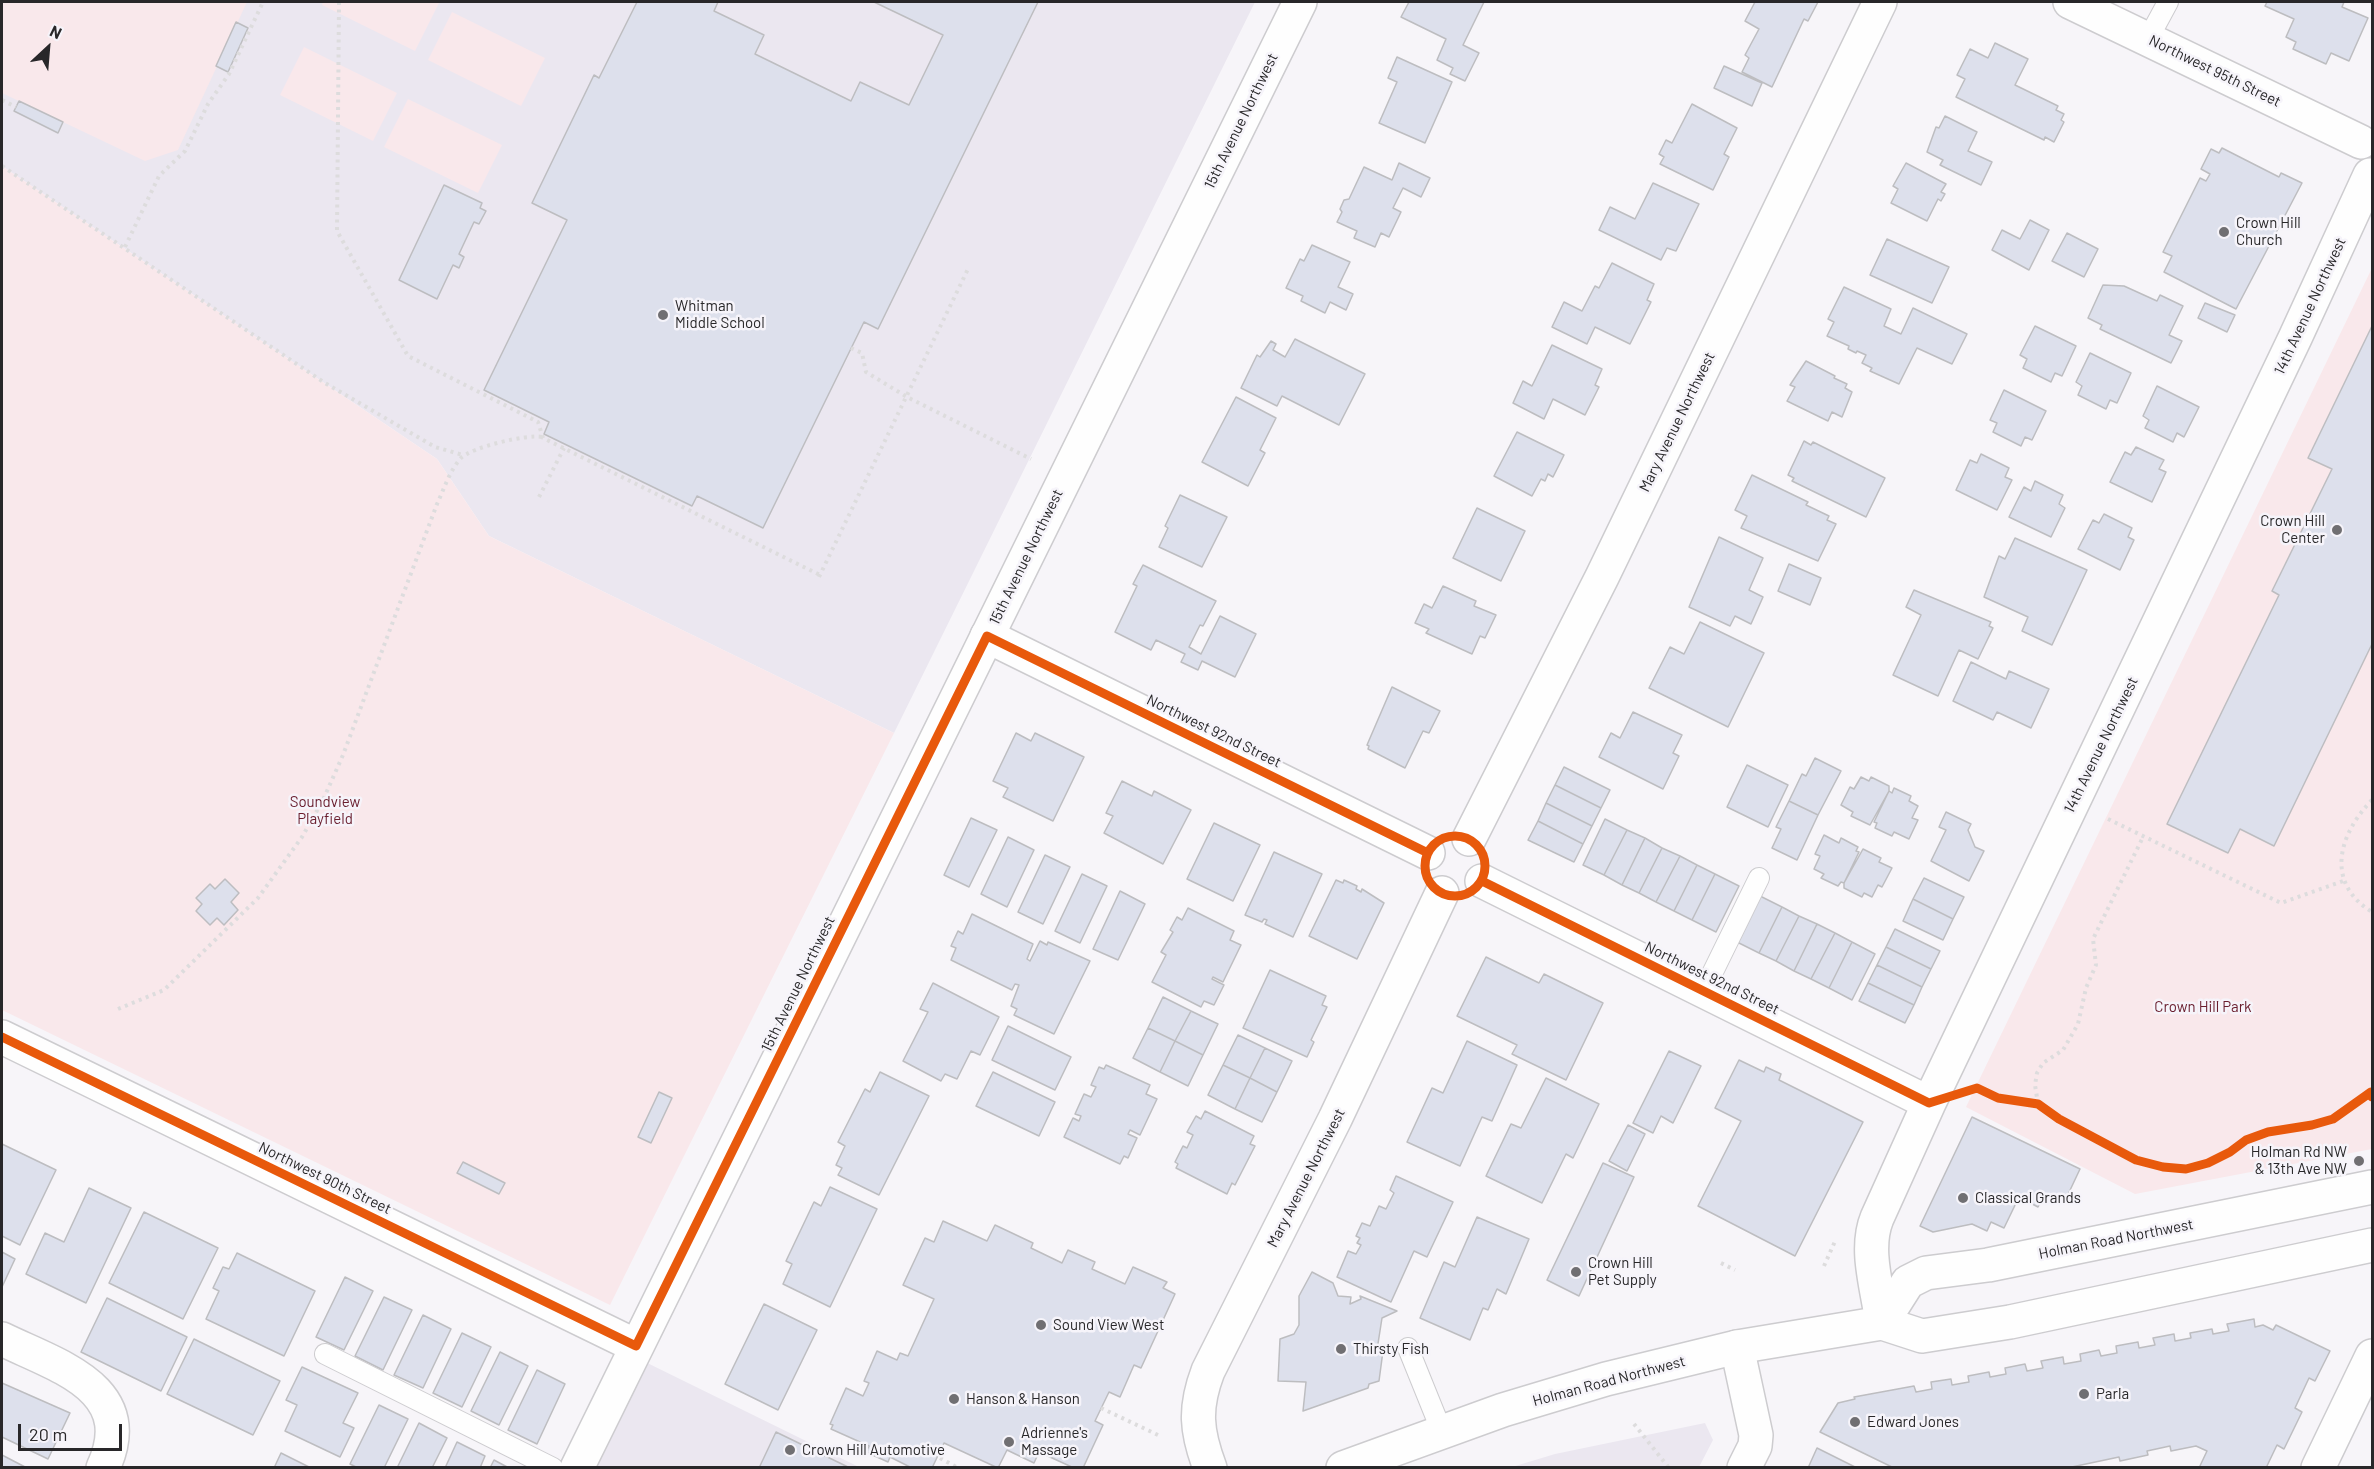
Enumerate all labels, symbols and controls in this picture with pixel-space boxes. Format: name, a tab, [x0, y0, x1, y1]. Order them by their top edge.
north arrow	[18, 18, 78, 78]
text: N	[47, 20, 65, 42]
street label: Northwest 95th Street	[2146, 31, 2284, 111]
street label: 15th Avenue Northwest	[1200, 50, 1282, 192]
place label: Crown Hill Church	[2236, 214, 2301, 249]
marker: Crown Hill Church	[2217, 225, 2231, 239]
street label: 14th Avenue Northwest	[2270, 235, 2350, 377]
place label: Whitman Middle School	[675, 297, 765, 332]
marker: Whitman Middle School	[656, 308, 670, 322]
street label: Mary Avenue Northwest	[1635, 349, 1719, 495]
street label: 15th Avenue Northwest	[985, 486, 1067, 628]
place label: Crown Hill Center	[2260, 512, 2325, 547]
marker: Crown Hill Center	[2330, 523, 2344, 537]
street label: 14th Avenue Northwest	[2060, 674, 2142, 816]
street label: Northwest 92nd Street	[1144, 691, 1284, 771]
park label: Soundview Playfield	[290, 793, 360, 828]
street label: 15th Avenue Northwest	[757, 913, 839, 1055]
street label: Northwest 92nd Street	[1642, 938, 1782, 1018]
park label: Crown Hill Park	[2154, 998, 2252, 1016]
street label: Mary Avenue Northwest	[1263, 1106, 1349, 1250]
street label: Northwest 90th Street	[256, 1138, 394, 1218]
place label: Holman Rd NW & 13th Ave NW	[2251, 1143, 2347, 1178]
marker: Holman Rd NW & 13th Ave NW	[2352, 1154, 2366, 1168]
place label: Classical Grands	[1975, 1189, 2081, 1207]
marker: Classical Grands	[1956, 1191, 1970, 1205]
street label: Holman Road Northwest	[2037, 1215, 2195, 1263]
place label: Crown Hill Pet Supply	[1588, 1254, 1657, 1289]
marker: Crown Hill Pet Supply	[1569, 1265, 1583, 1279]
place label: Sound View West	[1053, 1316, 1164, 1334]
marker: Sound View West	[1034, 1318, 1048, 1332]
place label: Thirsty Fish	[1353, 1340, 1429, 1358]
marker: Thirsty Fish	[1334, 1342, 1348, 1356]
street label: Holman Road Northwest	[1531, 1352, 1687, 1410]
place label: Parla	[2096, 1385, 2129, 1403]
marker: Parla	[2077, 1387, 2091, 1401]
place label: Hanson & Hanson	[966, 1390, 1080, 1408]
marker: Hanson & Hanson	[947, 1392, 961, 1406]
scale bar	[21, 1412, 124, 1450]
place label: Edward Jones	[1867, 1413, 1959, 1431]
marker: Edward Jones	[1848, 1415, 1862, 1429]
text: 20 m	[29, 1423, 67, 1445]
place label: Adrienne's Massage	[1021, 1424, 1088, 1459]
marker: Adrienne's Massage	[1002, 1435, 1016, 1449]
place label: Crown Hill Automotive	[802, 1441, 945, 1459]
marker: Crown Hill Automotive	[783, 1443, 797, 1457]

